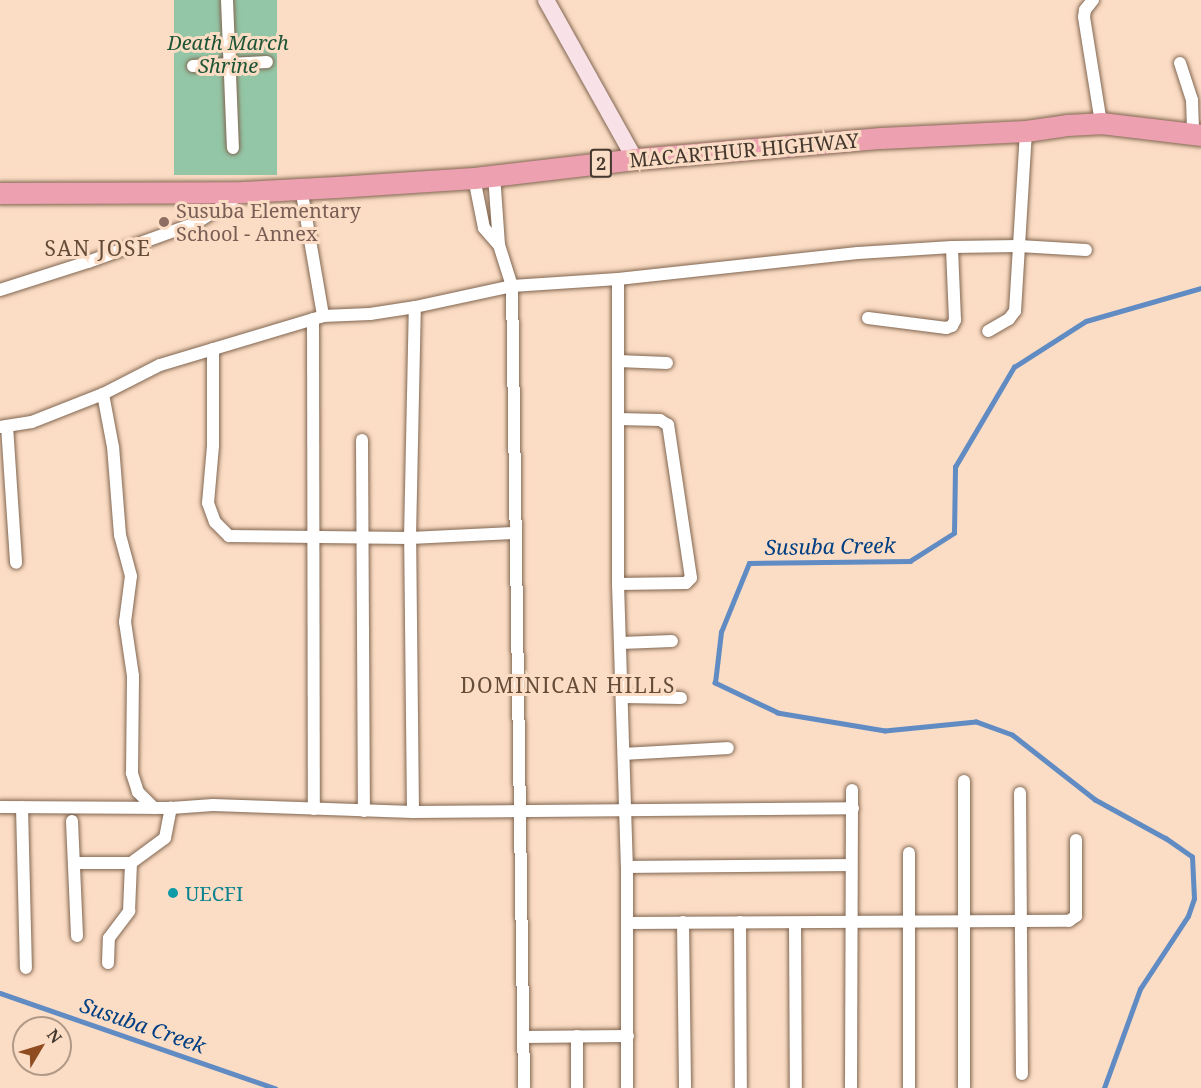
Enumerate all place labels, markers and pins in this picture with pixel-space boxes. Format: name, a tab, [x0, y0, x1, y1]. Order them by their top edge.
place label: Susuba Elementary School - Annex	[176, 198, 361, 245]
marker: Susuba Elementary School - Annex	[157, 215, 171, 229]
place label: UECFI	[185, 881, 243, 905]
marker: UECFI	[166, 886, 180, 900]

